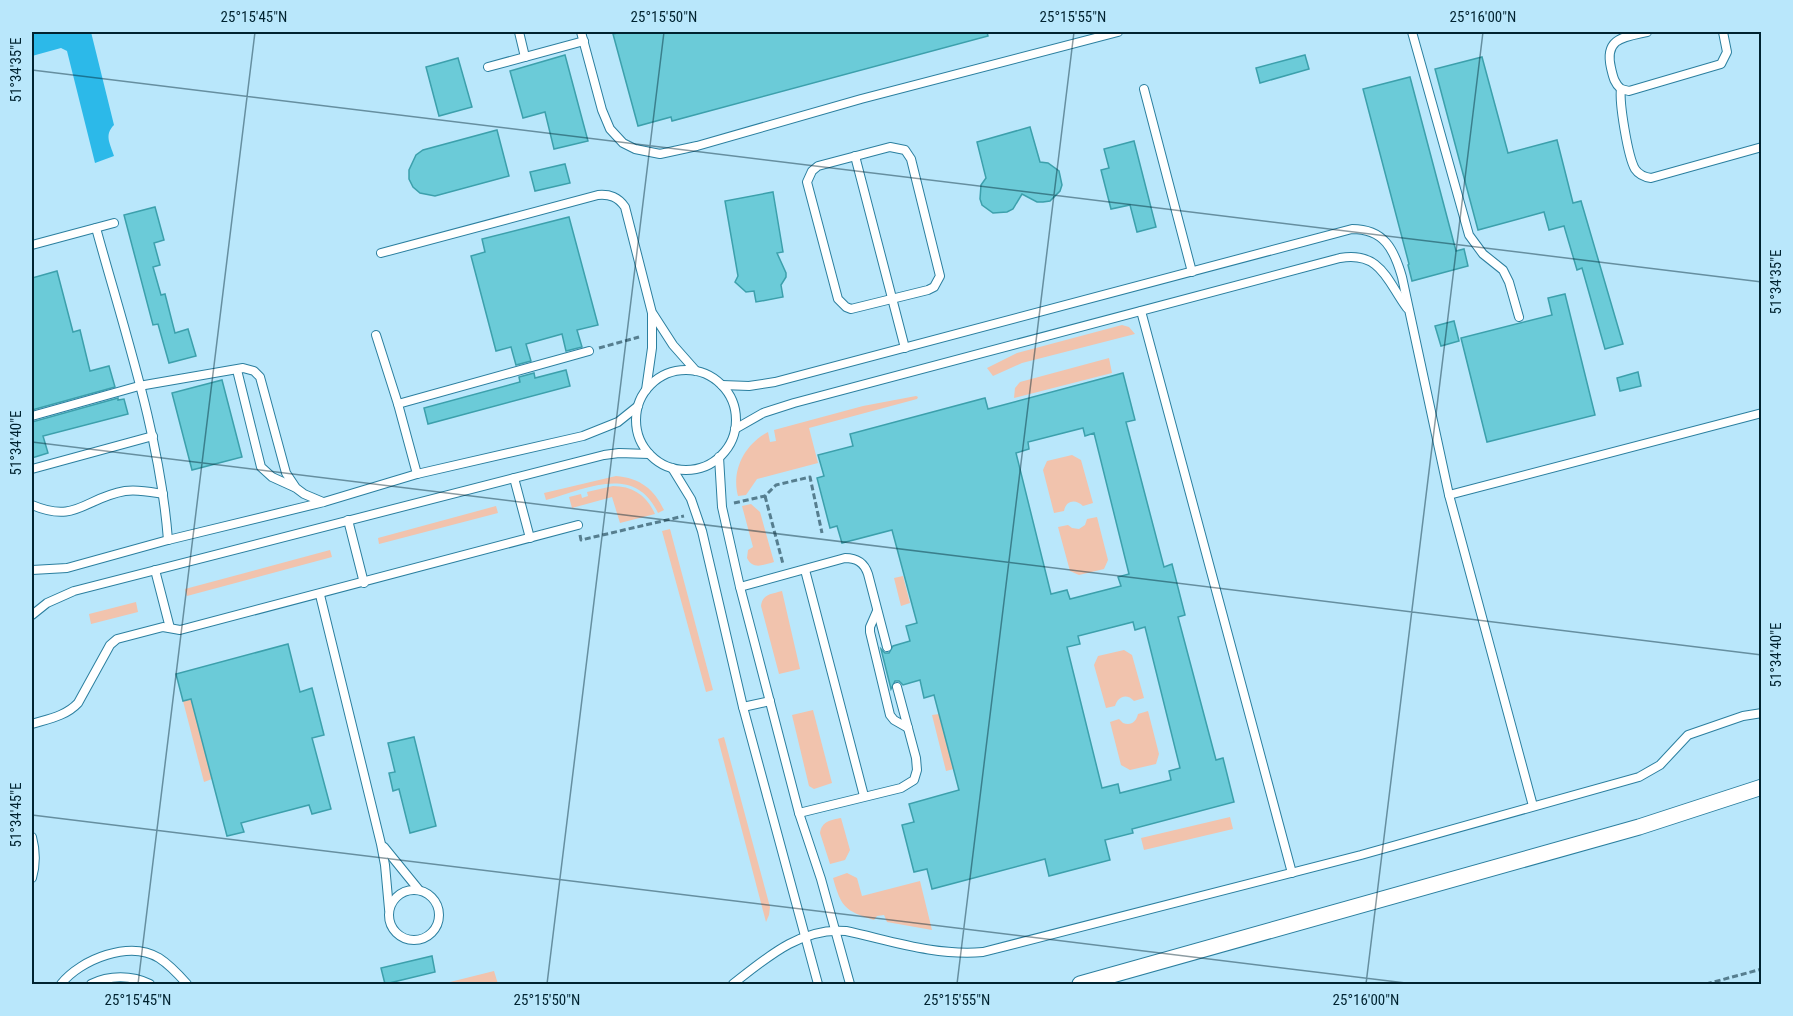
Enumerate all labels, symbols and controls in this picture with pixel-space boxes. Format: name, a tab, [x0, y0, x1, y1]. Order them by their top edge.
text: 25°15'45"N	[221, 8, 287, 26]
text: 25°15'50"N	[631, 8, 697, 26]
text: 25°15'55"N	[1040, 8, 1106, 26]
text: 25°16'00"N	[1450, 8, 1516, 26]
text: 51°34'35"E	[7, 38, 25, 102]
text: 51°34'35"E	[1767, 250, 1785, 314]
text: 51°34'40"E	[7, 411, 25, 475]
text: 51°34'40"E	[1767, 623, 1785, 687]
text: 51°34'45"E	[7, 783, 25, 847]
text: 25°15'45"N	[105, 991, 171, 1009]
text: 25°15'50"N	[514, 991, 580, 1009]
text: 25°15'55"N	[924, 991, 990, 1009]
text: 25°16'00"N	[1333, 991, 1399, 1009]

